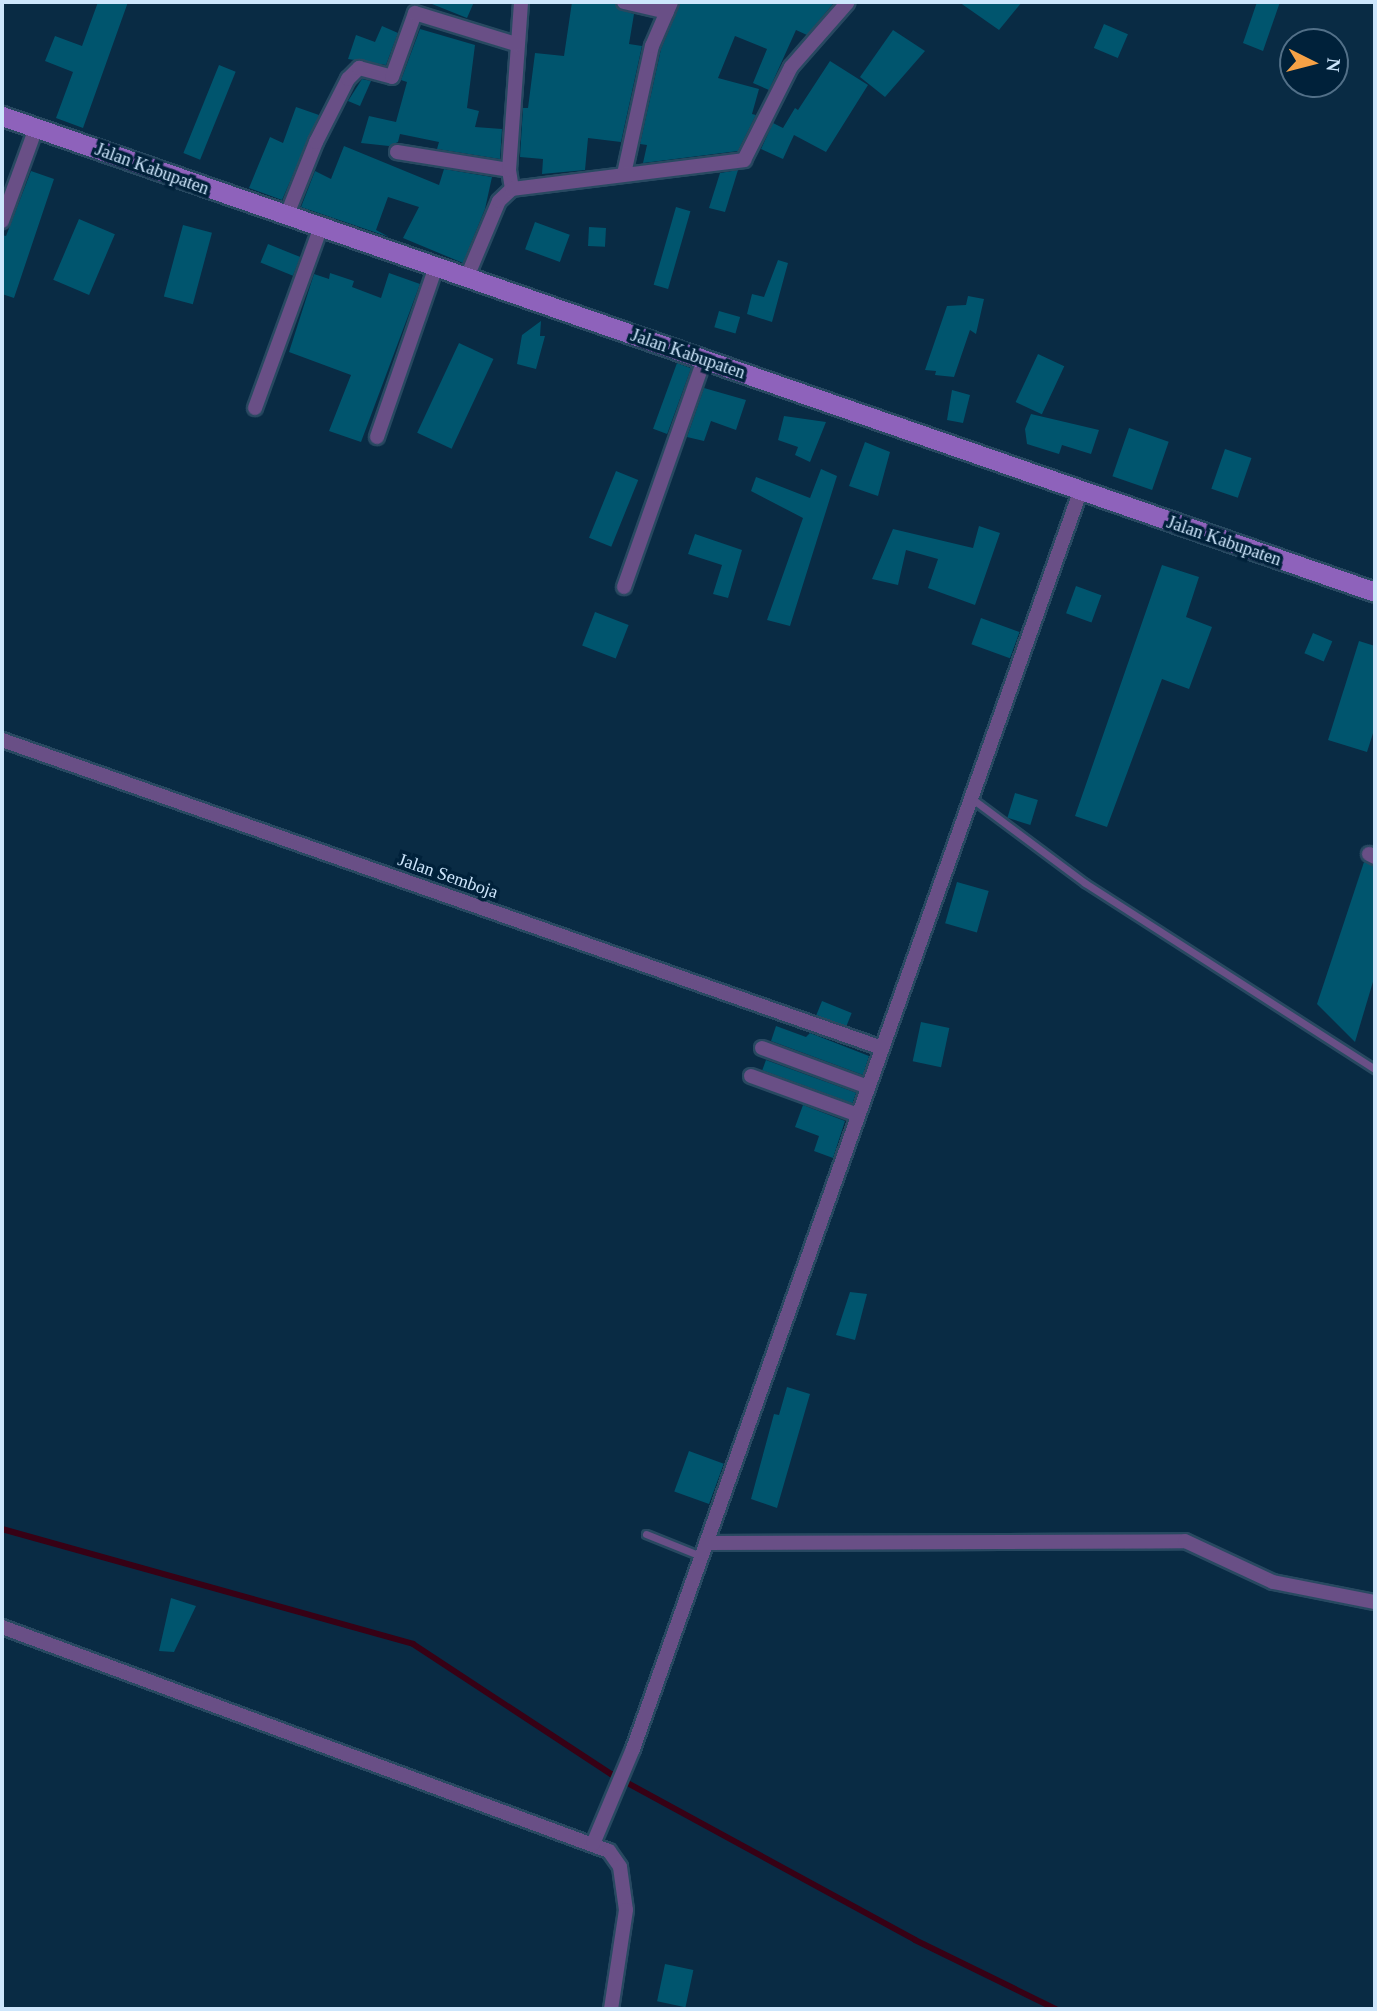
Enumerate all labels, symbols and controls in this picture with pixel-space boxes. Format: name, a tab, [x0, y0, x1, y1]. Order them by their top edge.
north arrow	[1279, 28, 1349, 98]
text: N	[1322, 57, 1345, 73]
street label: Jalan Kabupaten	[92, 138, 212, 200]
street label: Jalan Kabupaten	[628, 324, 748, 384]
street label: Jalan Kabupaten	[1164, 511, 1284, 571]
street label: Jalan Semboja	[395, 849, 501, 903]

